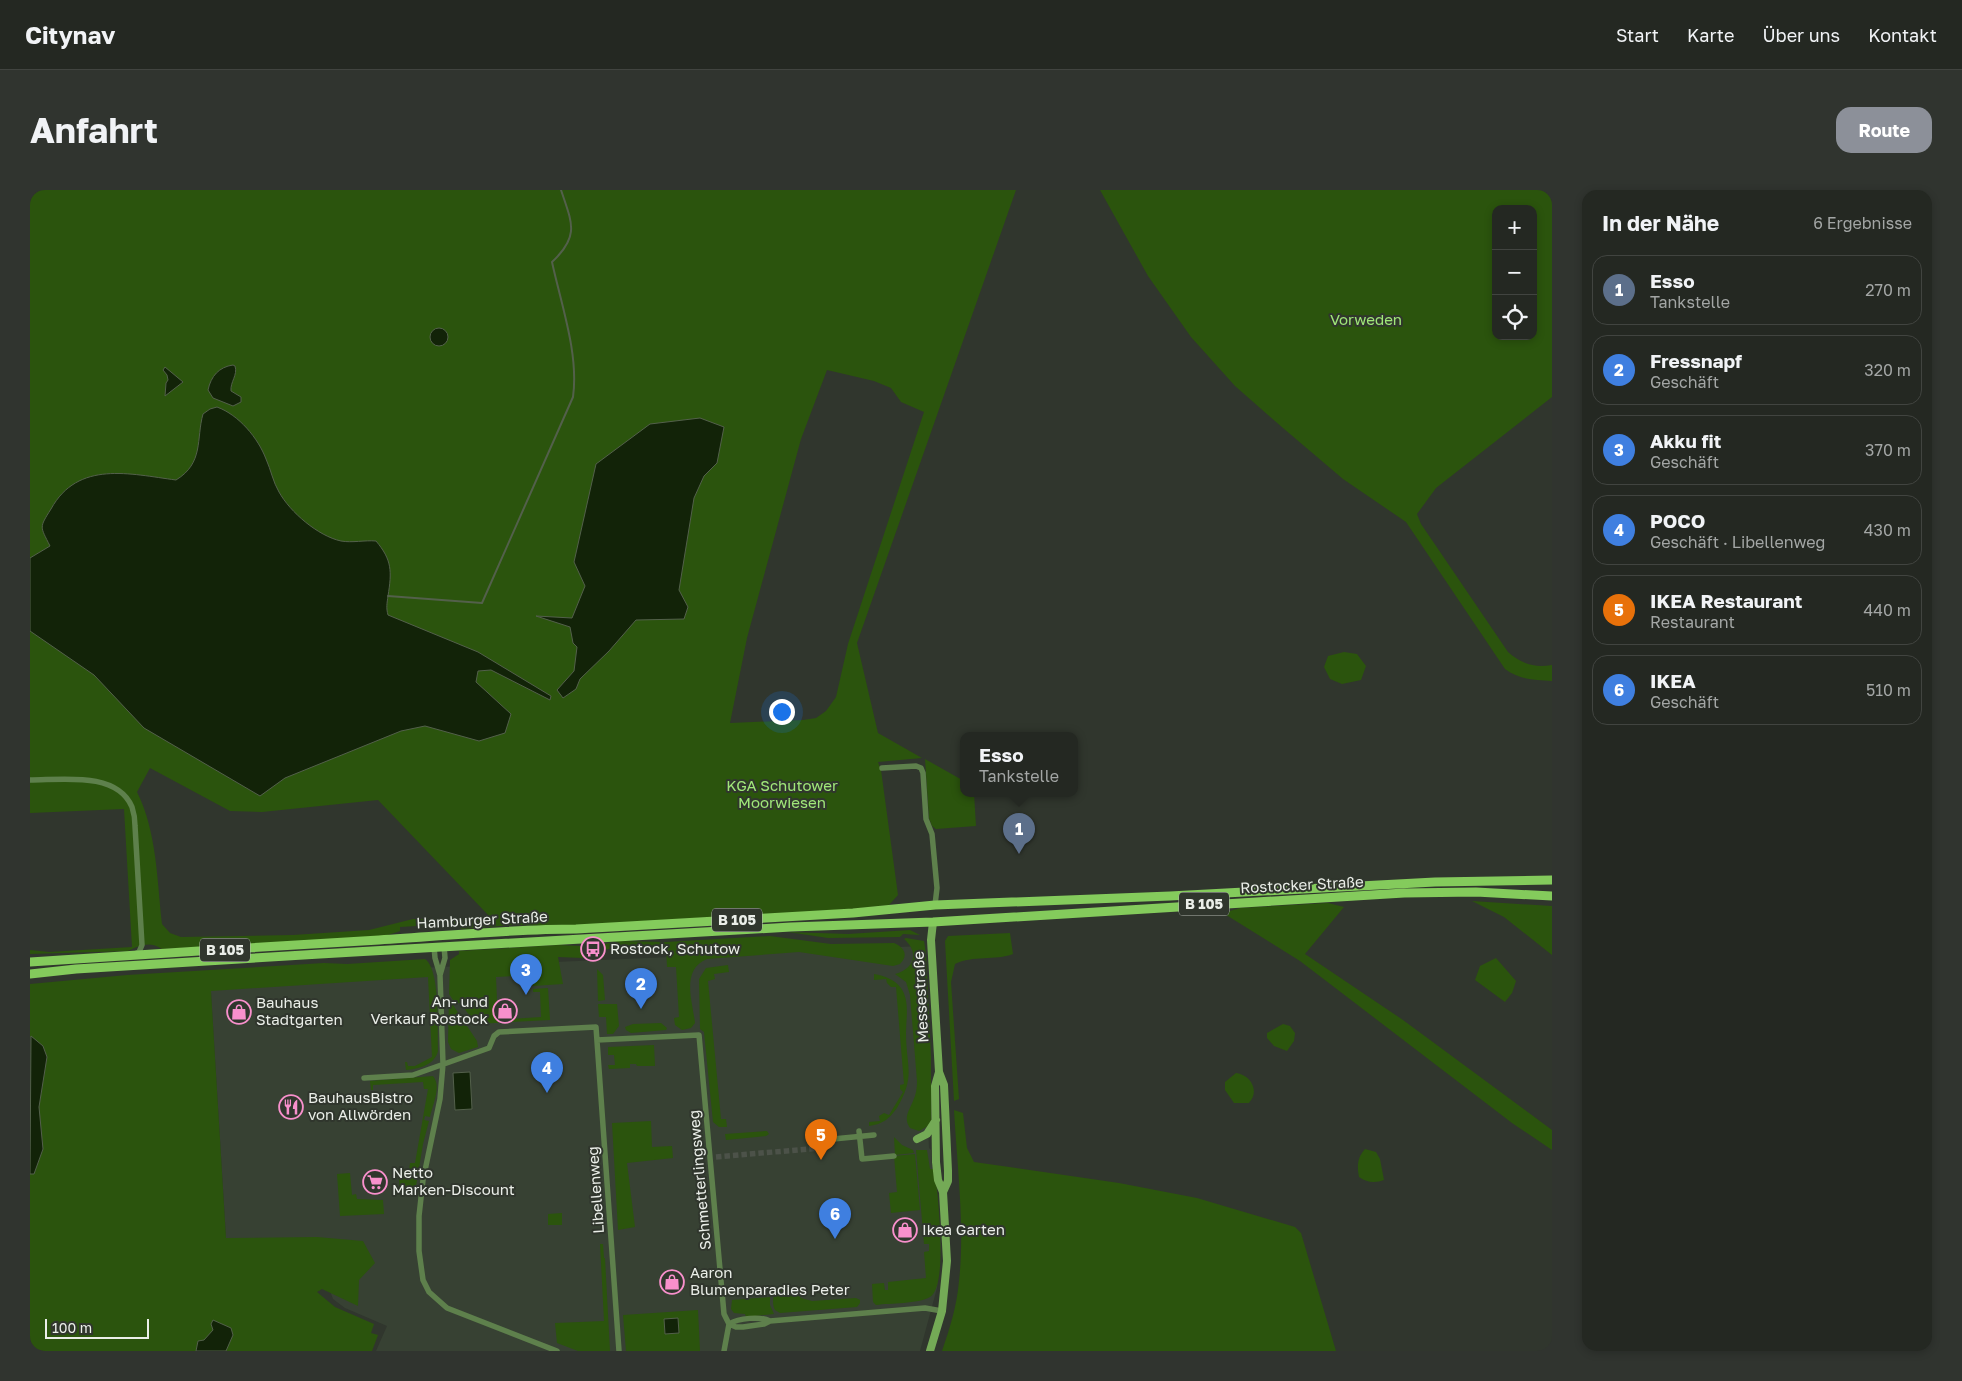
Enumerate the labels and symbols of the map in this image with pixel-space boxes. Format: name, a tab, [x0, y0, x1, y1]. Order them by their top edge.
park label: Vorweden	[1330, 310, 1402, 328]
your location	[769, 699, 795, 725]
park label: KGA Schutower Moorwiesen	[726, 776, 838, 811]
pin: 1	[1003, 813, 1035, 854]
street label: Rostocker Straße	[1240, 872, 1364, 896]
road number: B 105	[1179, 892, 1229, 916]
street label: Hamburger Straße	[416, 907, 548, 931]
road number: B 105	[712, 908, 762, 932]
bus stop icon: Rostock, Schutow	[580, 936, 606, 962]
road number: B 105	[200, 938, 250, 962]
place label: Rostock, Schutow	[610, 939, 740, 957]
street label: Messestraße	[909, 950, 931, 1043]
pin: 3	[510, 954, 542, 995]
pin: 2	[625, 968, 657, 1009]
place label: An- und Verkauf Rostock	[371, 992, 489, 1027]
place label: Bauhaus Stadtgarten	[256, 993, 343, 1028]
shop icon: An- und Verkauf Rostock	[492, 998, 518, 1024]
shop icon: Bauhaus Stadtgarten	[226, 999, 252, 1025]
pin: 4	[531, 1052, 563, 1093]
place label: BauhausBistro von Allwörden	[308, 1088, 413, 1123]
restaurant icon: BauhausBistro von Allwörden	[278, 1094, 304, 1120]
street label: Schmetterlingsweg	[684, 1109, 714, 1251]
pin: 5	[805, 1119, 837, 1160]
street label: Libellenweg	[583, 1146, 607, 1234]
place label: Netto Marken-Discount	[392, 1163, 515, 1198]
supermarket icon: Netto Marken-Discount	[362, 1169, 388, 1195]
pin: 6	[819, 1198, 851, 1239]
shop icon: Ikea Garten	[892, 1217, 918, 1243]
place label: Ikea Garten	[922, 1220, 1005, 1238]
place label: Aaron Blumenparadies Peter	[690, 1263, 850, 1298]
shop icon: Aaron Blumenparadies Peter	[659, 1269, 685, 1295]
scale bar	[45, 1316, 149, 1339]

